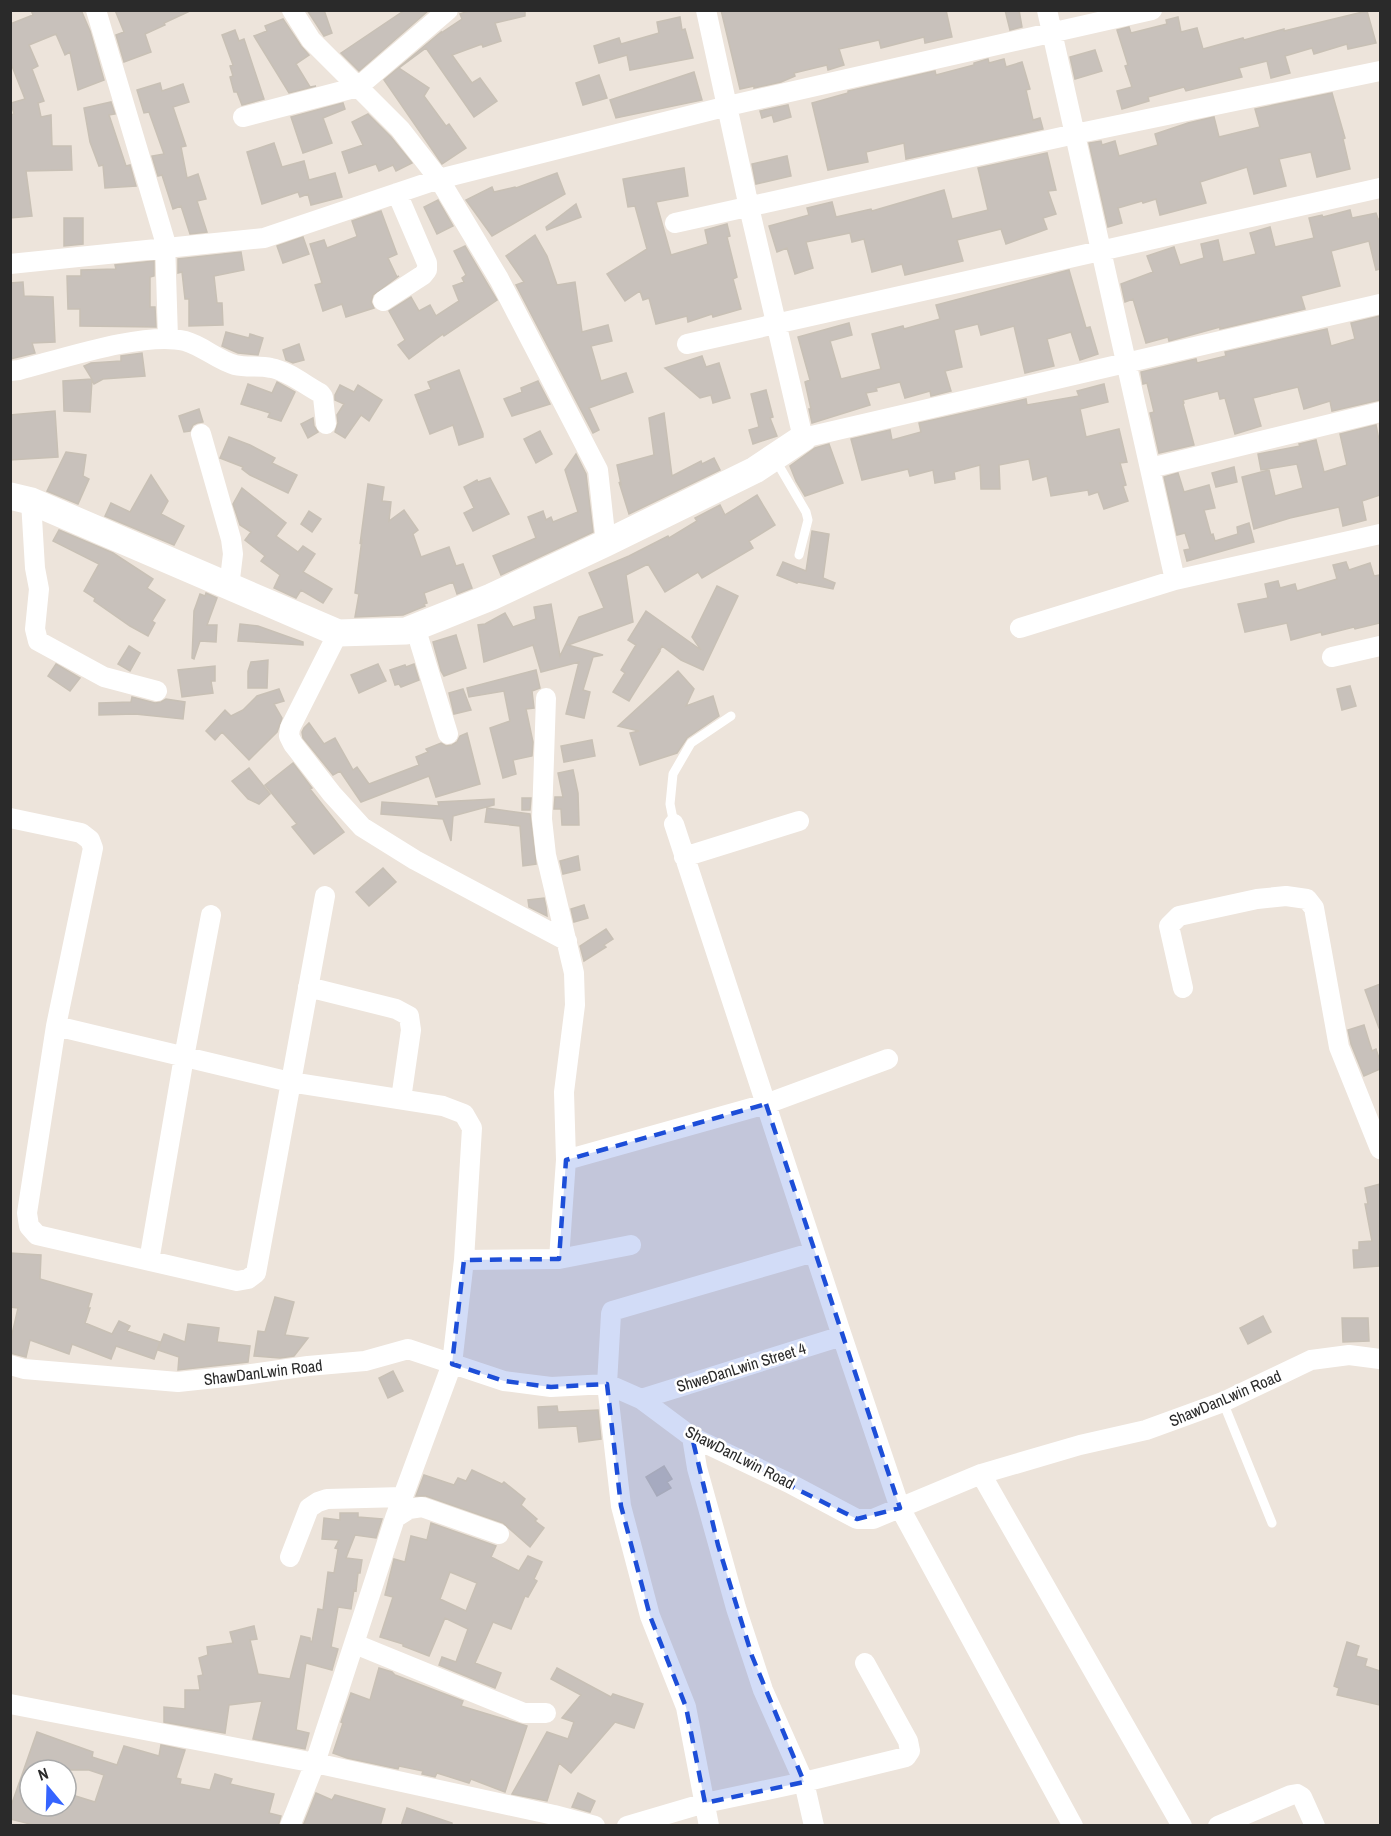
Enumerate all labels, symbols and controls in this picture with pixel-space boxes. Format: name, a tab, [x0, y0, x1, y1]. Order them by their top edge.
street label: ShweDanLwin Street 4	[674, 1337, 808, 1397]
street label: ShawDanLwin Road	[202, 1354, 324, 1390]
street label: ShawDanLwin Road	[1166, 1365, 1284, 1431]
street label: ShawDanLwin Road	[682, 1420, 798, 1494]
north arrow	[18, 1758, 78, 1818]
text: N	[35, 1762, 51, 1786]

